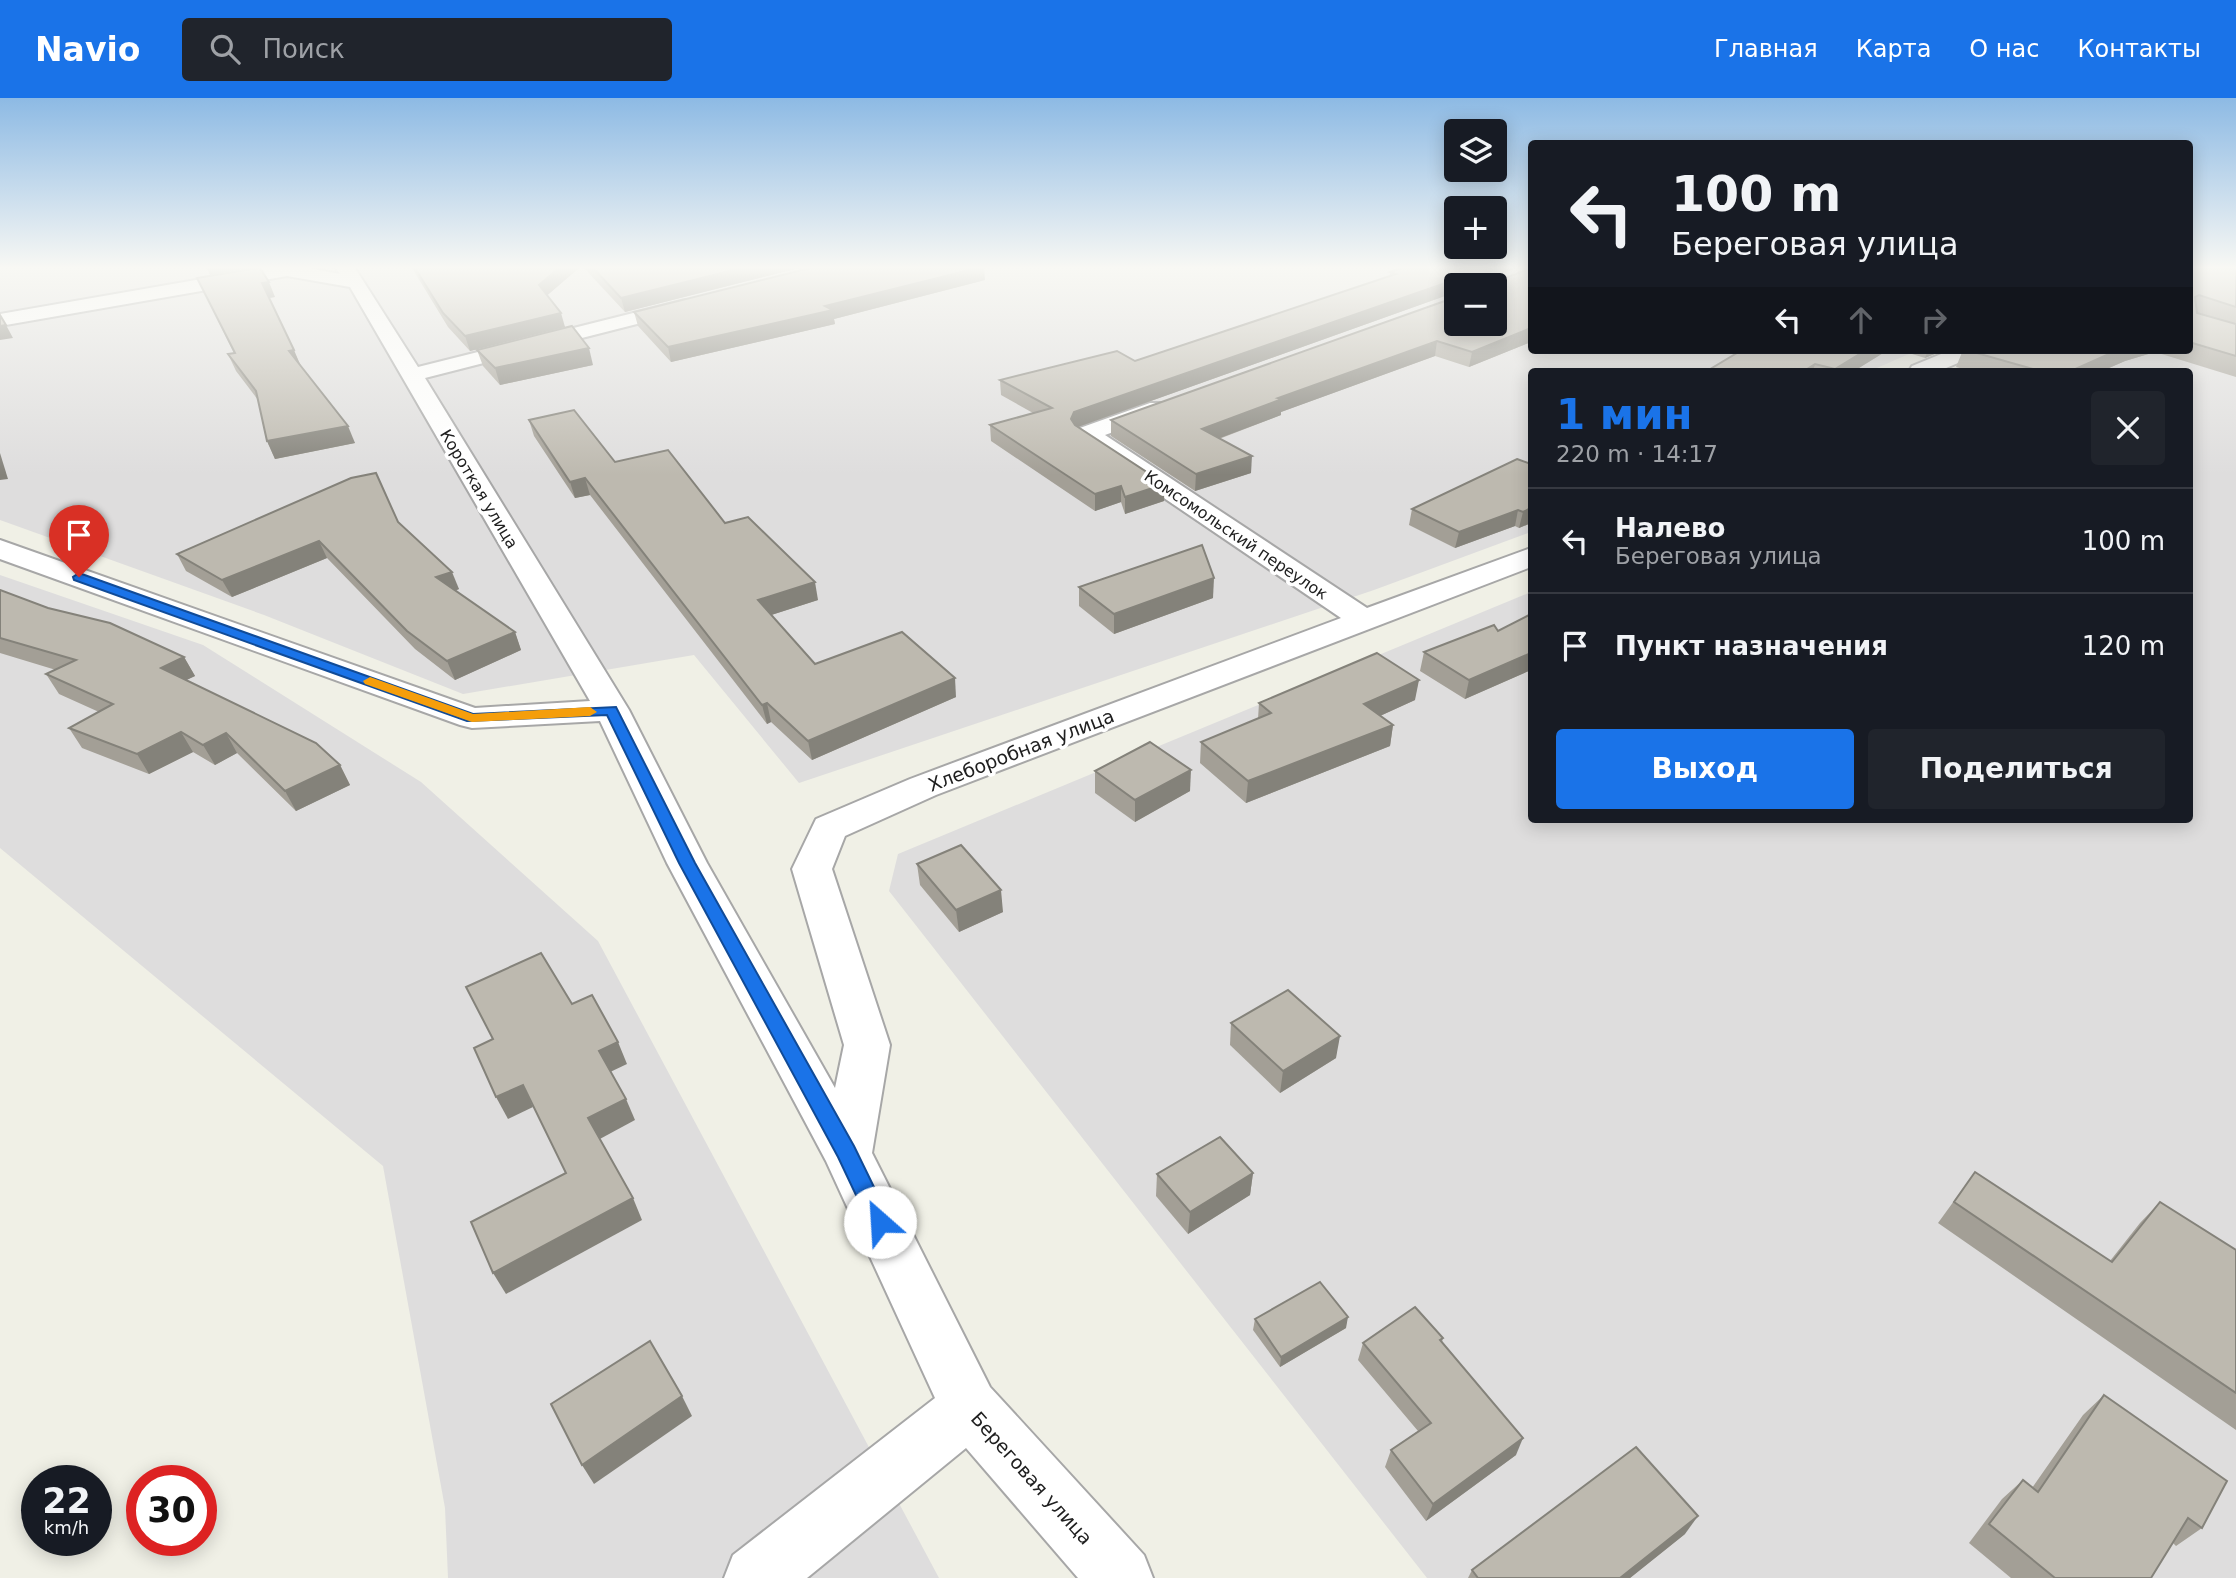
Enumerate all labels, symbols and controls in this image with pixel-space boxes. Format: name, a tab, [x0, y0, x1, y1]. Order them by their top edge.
search box	[182, 18, 672, 81]
text: Navio	[35, 30, 140, 69]
icon: search	[206, 30, 244, 68]
text: Поиск	[262, 34, 345, 64]
text: Главная	[1714, 35, 1818, 63]
text: Карта	[1856, 35, 1931, 63]
text: О нас	[1969, 35, 2039, 63]
text: Контакты	[2077, 35, 2201, 63]
map controls	[1444, 119, 1507, 336]
button: layers	[1444, 119, 1507, 182]
text: 100 m	[1671, 166, 1841, 223]
icon: left	[1556, 168, 1647, 259]
button: +	[1444, 196, 1507, 259]
text: Береговая улица	[1671, 225, 1959, 263]
button: −	[1444, 273, 1507, 336]
icon: left	[1769, 301, 1807, 339]
icon: ahead	[1842, 301, 1880, 339]
icon: right	[1915, 301, 1953, 339]
text: 1 мин	[1556, 390, 1693, 439]
button: close	[2091, 391, 2165, 465]
street label: Короткая улица	[436, 426, 522, 552]
text: 220 m · 14:17	[1556, 441, 1718, 467]
street label: Комсомольский переулок	[1141, 466, 1332, 604]
pin	[49, 505, 109, 577]
text: Налево	[1615, 513, 1725, 543]
icon: arrive	[60, 516, 98, 554]
icon: left	[1556, 522, 1594, 560]
text: 100 m	[2082, 526, 2165, 556]
text: Береговая улица	[1615, 543, 1822, 569]
icon: arrive	[1556, 627, 1594, 665]
text: Пункт назначения	[1615, 631, 1888, 661]
text: 120 m	[2082, 631, 2165, 661]
street label: Хлеборобная улица	[925, 704, 1117, 796]
button: Выход	[1556, 729, 1854, 809]
button: Поделиться	[1868, 729, 2165, 809]
position arrow	[843, 1185, 917, 1259]
street label: Береговая улица	[967, 1407, 1097, 1549]
speed limit sign: 30	[126, 1465, 217, 1556]
text: 22	[42, 1481, 91, 1521]
text: km/h	[44, 1517, 89, 1538]

